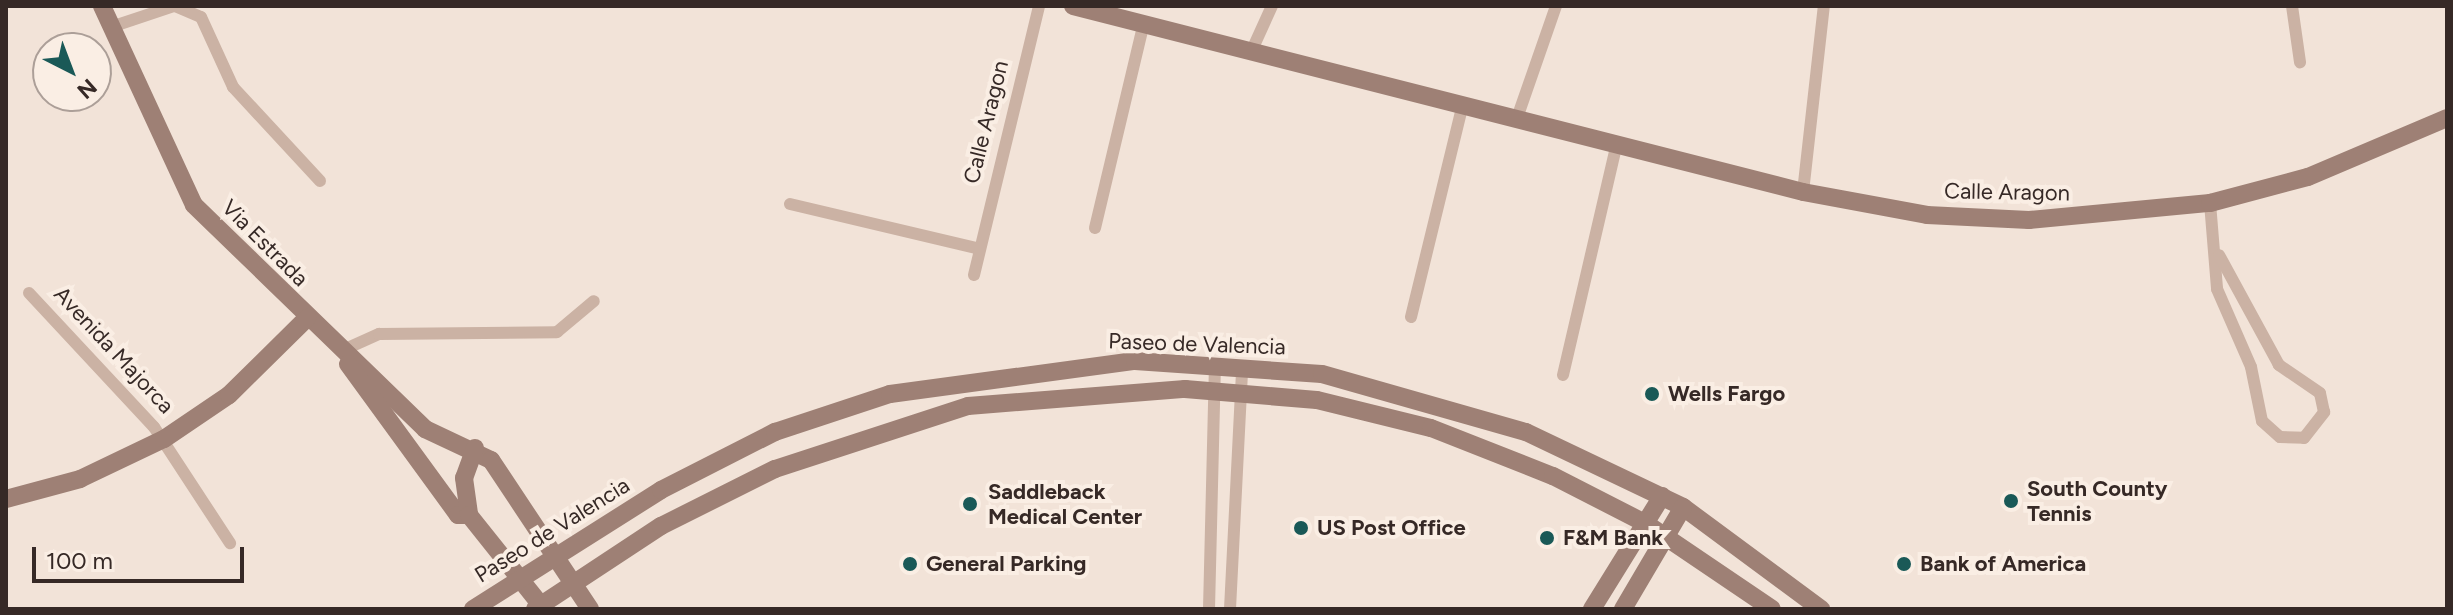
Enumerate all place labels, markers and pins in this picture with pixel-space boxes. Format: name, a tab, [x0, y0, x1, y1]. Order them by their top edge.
place label: Wells Fargo	[1668, 381, 1785, 407]
marker: Wells Fargo	[1643, 385, 1661, 403]
place label: South County Tennis	[2027, 475, 2167, 526]
place label: Saddleback Medical Center	[988, 478, 1142, 530]
marker: South County Tennis	[2002, 492, 2020, 510]
marker: Saddleback Medical Center	[959, 493, 981, 515]
place label: US Post Office	[1317, 515, 1466, 541]
marker: US Post Office	[1292, 519, 1310, 537]
place label: F&M Bank	[1563, 525, 1663, 551]
marker: F&M Bank	[1538, 529, 1556, 547]
place label: General Parking	[926, 551, 1086, 577]
place label: Bank of America	[1920, 551, 2086, 577]
marker: General Parking	[901, 555, 919, 573]
marker: Bank of America	[1895, 555, 1913, 573]

